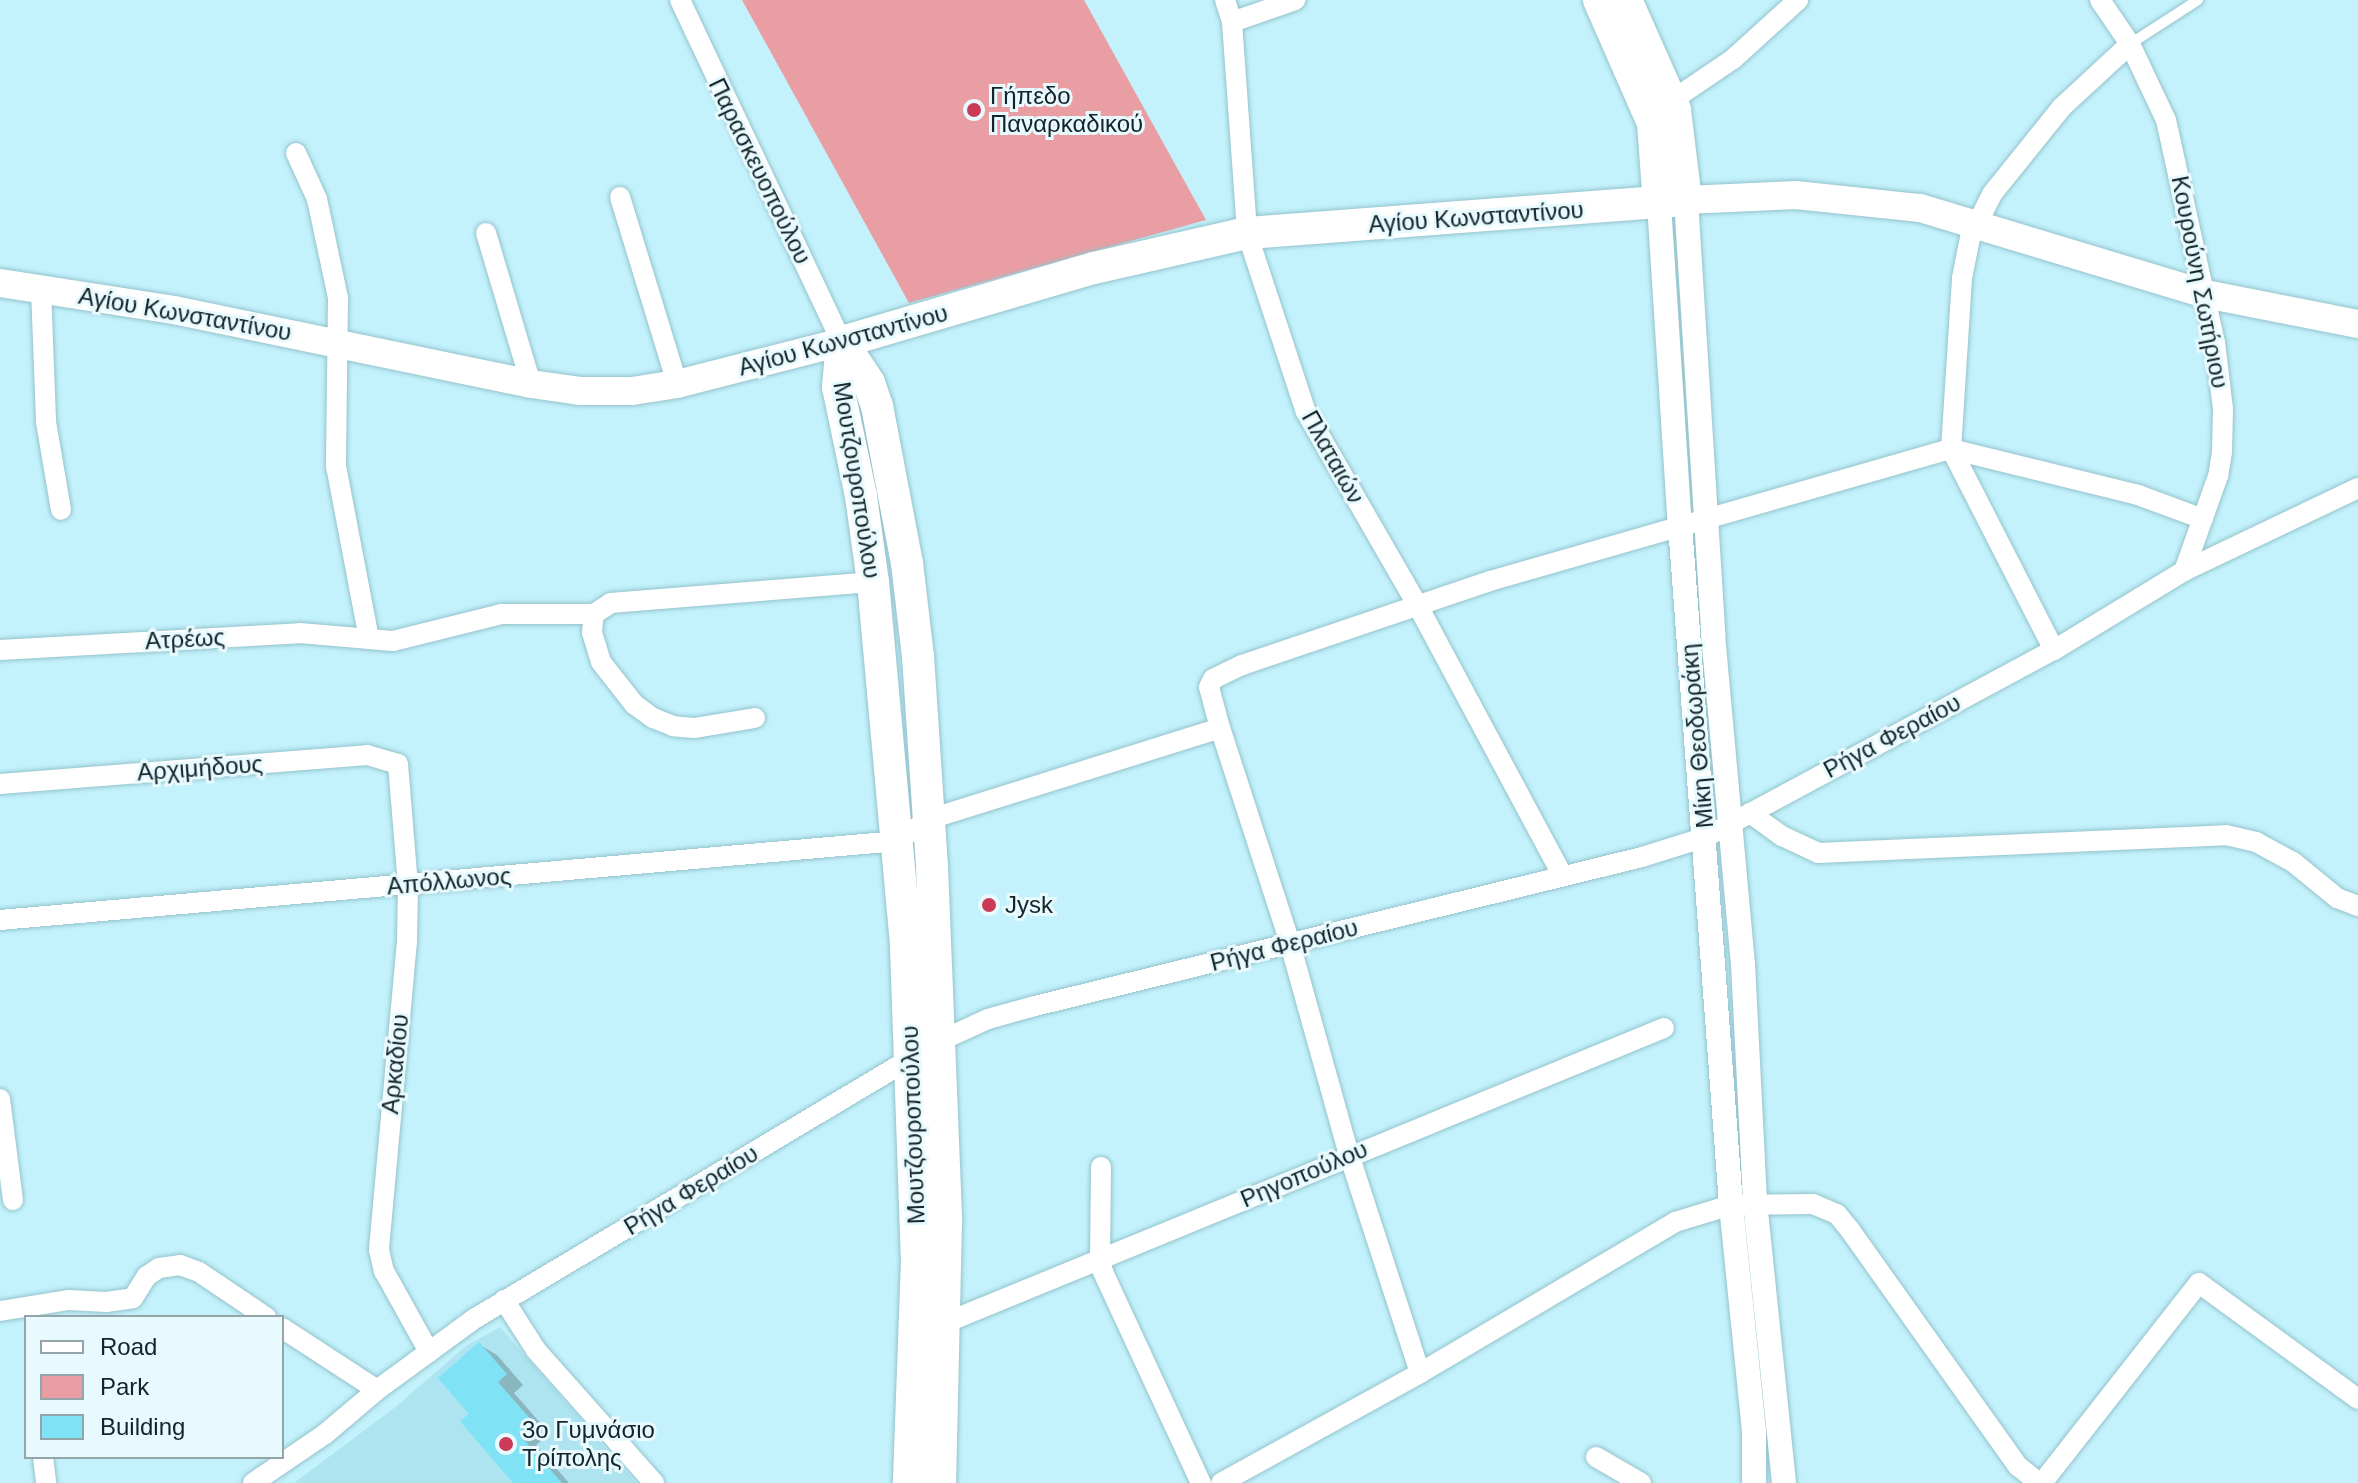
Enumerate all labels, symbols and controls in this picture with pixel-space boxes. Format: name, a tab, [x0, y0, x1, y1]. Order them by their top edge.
street label: Παρασκευοπούλου	[703, 73, 817, 269]
place label: Γήπεδο Παναρκαδικού	[990, 82, 1143, 138]
marker: Γήπεδο Παναρκαδικού	[965, 101, 983, 119]
street label: Κουρούνη Σωτήριου	[2165, 173, 2235, 391]
street label: Αγίου Κωνσταντίνου	[1367, 195, 1585, 239]
street label: Αγίου Κωνσταντίνου	[76, 281, 294, 347]
street label: Αγίου Κωνσταντίνου	[735, 298, 951, 382]
street label: Μουτζουροπούλου	[827, 380, 887, 580]
street label: Πλαταιών	[1296, 405, 1370, 509]
street label: Ατρέως	[144, 623, 226, 655]
street label: Μίκη Θεοδωράκη	[1675, 643, 1719, 829]
street label: Ρήγα Φεραίου	[1819, 688, 1965, 784]
street label: Αρχιμήδους	[136, 749, 264, 787]
street label: Απόλλωνος	[386, 861, 512, 901]
place label: Jysk	[1005, 891, 1053, 919]
marker: Jysk	[980, 896, 998, 914]
street label: Ρήγα Φεραίου	[1207, 913, 1361, 977]
street label: Αρκαδίου	[375, 1013, 415, 1115]
street label: Μουτζουροπούλου	[895, 1025, 931, 1225]
street label: Ρηγοπούλου	[1236, 1134, 1372, 1214]
street label: Ρήγα Φεραίου	[619, 1139, 763, 1241]
legend	[24, 1315, 284, 1459]
text: Road	[100, 1333, 157, 1360]
text: Park	[100, 1373, 149, 1400]
text: Building	[100, 1413, 185, 1440]
place label: 3ο Γυμνάσιο Τρίπολης	[522, 1416, 655, 1472]
marker: 3ο Γυμνάσιο Τρίπολης	[497, 1435, 515, 1453]

